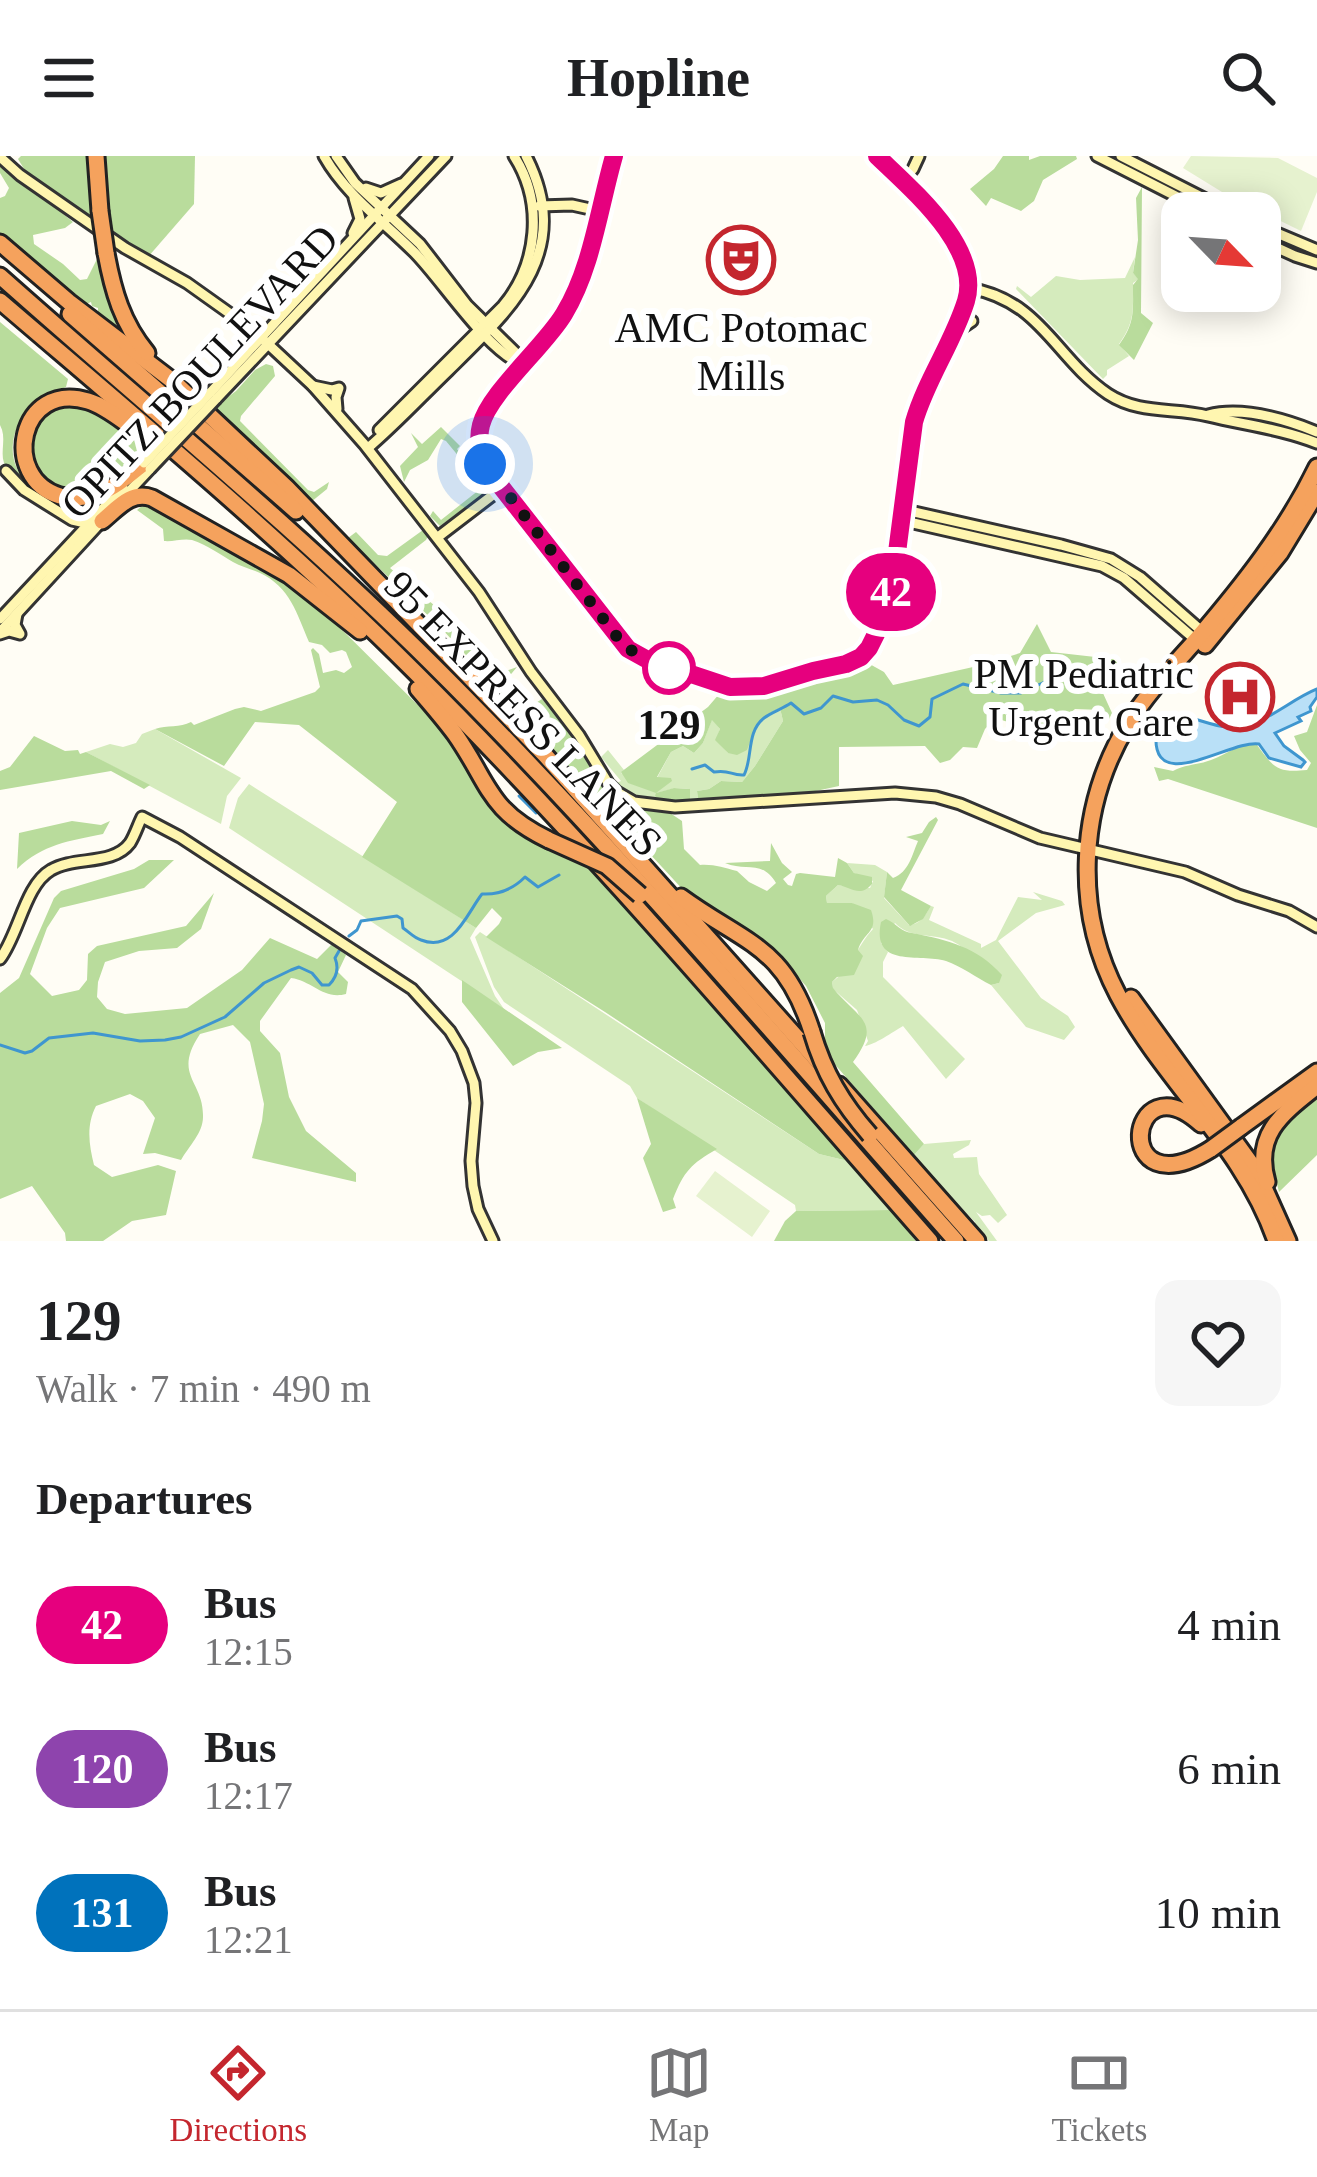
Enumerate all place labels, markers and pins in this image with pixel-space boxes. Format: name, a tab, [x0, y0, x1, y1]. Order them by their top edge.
theatre icon: AMC Potomac Mills	[706, 225, 776, 295]
place label: AMC Potomac Mills	[614, 305, 868, 399]
marker: 129	[644, 643, 694, 693]
place label: PM Pediatric Urgent Care	[974, 651, 1194, 745]
hospital icon: PM Pediatric Urgent Care	[1205, 662, 1275, 732]
place label: 129	[638, 702, 701, 748]

